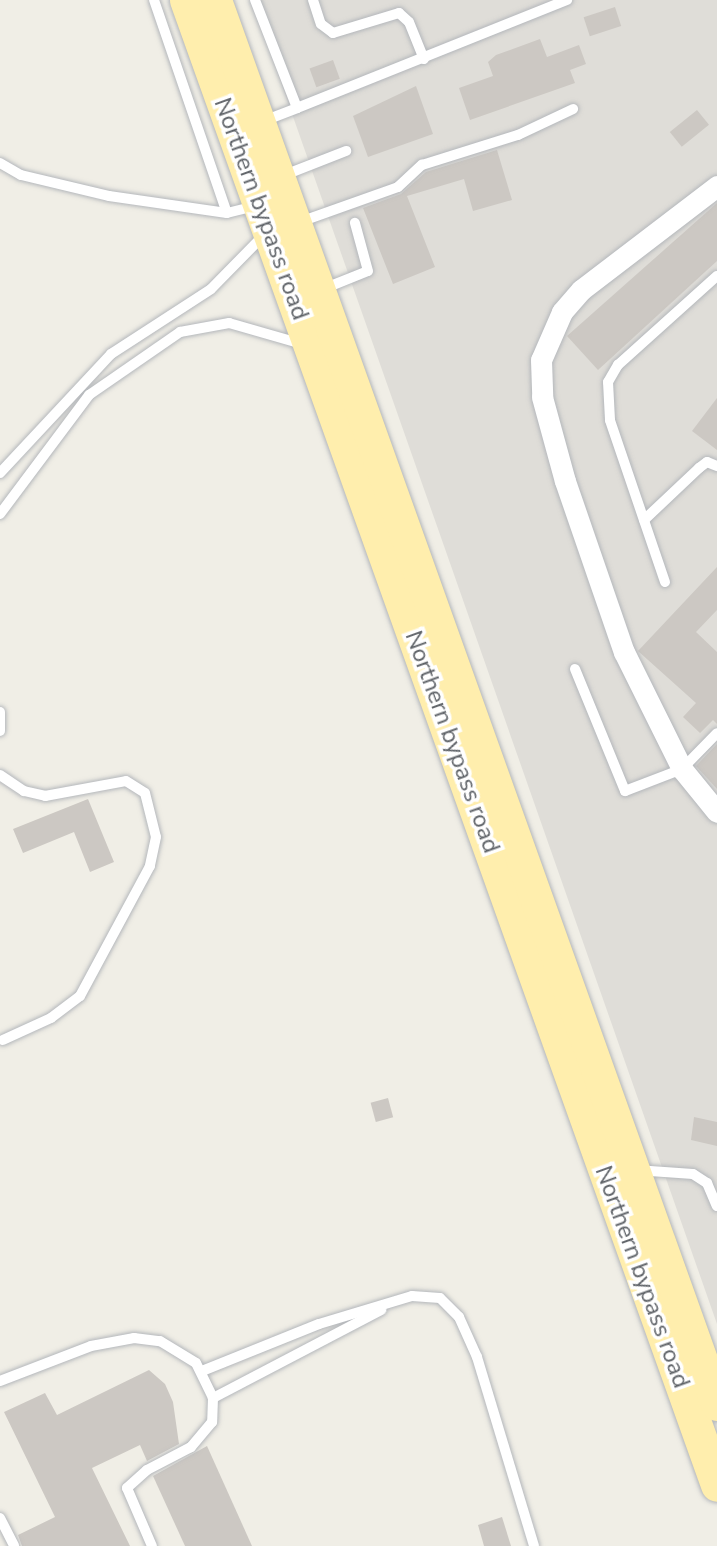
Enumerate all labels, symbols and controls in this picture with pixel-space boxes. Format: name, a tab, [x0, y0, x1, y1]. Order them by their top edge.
street label: Northern bypass road	[207, 94, 315, 324]
street label: Northern bypass road	[398, 627, 506, 857]
street label: Northern bypass road	[588, 1162, 696, 1392]

